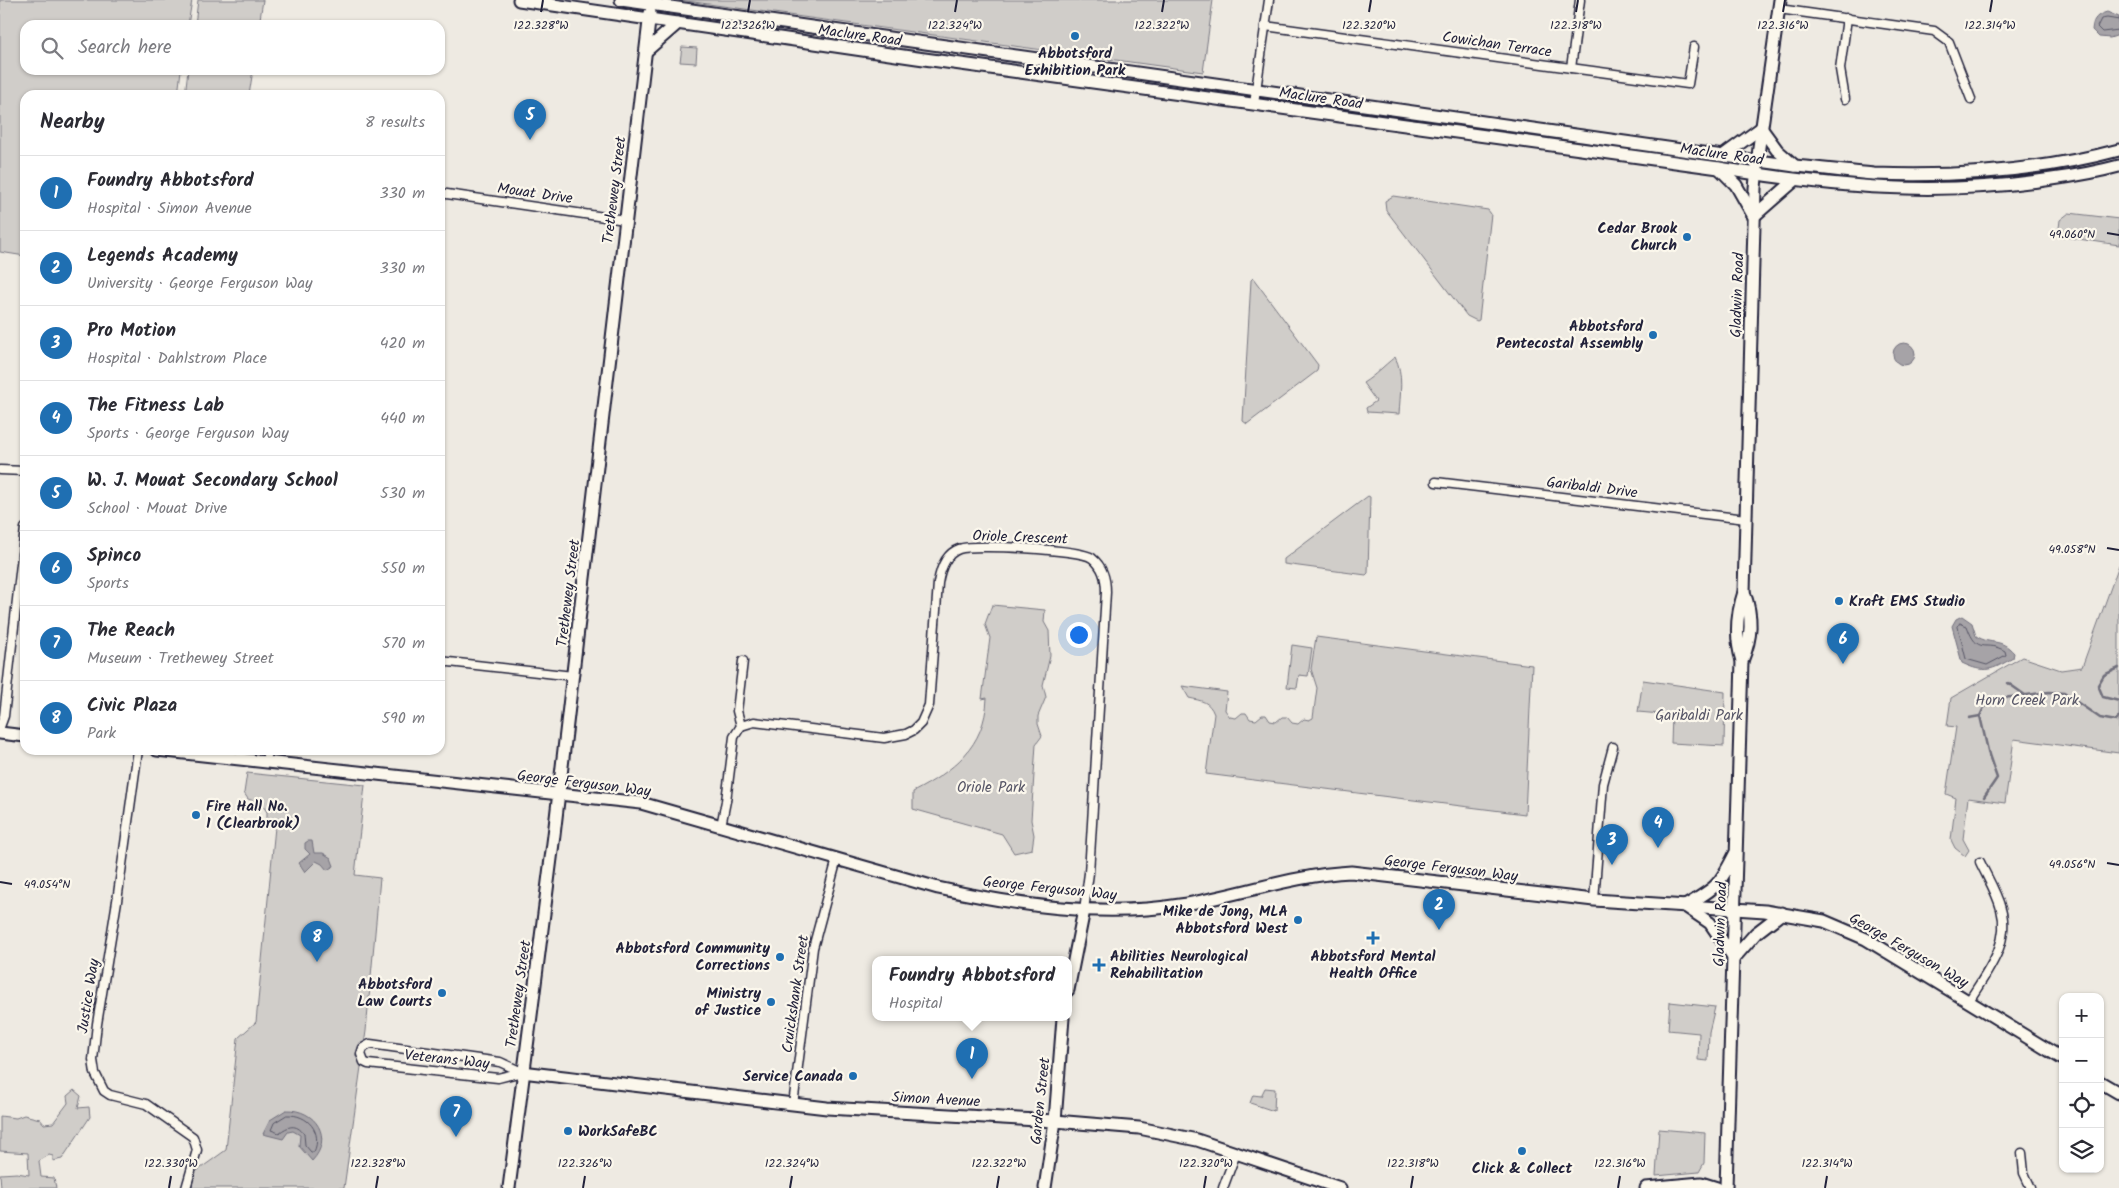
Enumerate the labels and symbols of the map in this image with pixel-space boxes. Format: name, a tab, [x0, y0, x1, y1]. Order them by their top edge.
text: 122.328°W	[513, 16, 569, 35]
text: 122.326°W	[721, 16, 775, 35]
text: 122.324°W	[928, 16, 982, 35]
text: 122.322°W	[1135, 16, 1189, 35]
text: 122.320°W	[1342, 16, 1396, 35]
text: 122.318°W	[1550, 16, 1602, 35]
text: 122.316°W	[1757, 16, 1809, 35]
text: 122.314°W	[1964, 16, 2016, 35]
street label: Maclure Road	[816, 18, 904, 54]
street label: Cowichan Terrace	[1441, 25, 1553, 65]
marker: Abbotsford Exhibition Park	[1069, 30, 1081, 42]
place label: Abbotsford Exhibition Park	[1025, 42, 1126, 83]
street label: Maclure Road	[1277, 81, 1365, 117]
pin: 5	[514, 99, 546, 140]
street label: Trethewey Street	[596, 135, 634, 245]
street label: Maclure Road	[1678, 137, 1766, 173]
street label: Mouat Drive	[496, 177, 574, 211]
place label: Cedar Brook Church	[1598, 217, 1678, 258]
text: 49.060°N	[2049, 225, 2095, 244]
marker: Cedar Brook Church	[1681, 231, 1693, 243]
street label: Gladwin Road	[1725, 252, 1751, 338]
place label: Abbotsford Pentecostal Assembly	[1496, 315, 1644, 356]
marker: Abbotsford Pentecostal Assembly	[1647, 329, 1659, 341]
street label: Garibaldi Drive	[1545, 470, 1639, 506]
street label: Oriole Crescent	[972, 524, 1068, 552]
street label: Trethewey Street	[550, 538, 588, 648]
text: 49.058°N	[2048, 540, 2096, 559]
place label: Kraft EMS Studio	[1849, 590, 1965, 614]
marker: Kraft EMS Studio	[1833, 595, 1845, 607]
your location	[1066, 622, 1092, 648]
pin: 6	[1827, 623, 1859, 664]
park label: Horn Creek Park	[1975, 689, 2080, 713]
park label: Garibaldi Park	[1655, 704, 1744, 728]
street label: George Ferguson Way	[516, 764, 653, 804]
park label: Oriole Park	[957, 776, 1026, 800]
place label: Fire Hall No. 1 (Clearbrook)	[206, 795, 300, 836]
pin: 4	[1642, 807, 1674, 848]
marker: Fire Hall No. 1 (Clearbrook)	[190, 809, 202, 821]
pin: 3	[1596, 824, 1628, 865]
street label: George Ferguson Way	[1383, 849, 1520, 889]
text: 49.056°N	[2049, 855, 2095, 874]
street label: George Ferguson Way	[982, 870, 1119, 908]
text: 49.054°N	[24, 875, 70, 894]
street label: Gladwin Road	[1708, 881, 1734, 967]
pin: 2	[1423, 889, 1455, 930]
place label: Mike de Jong, MLA Abbotsford West	[1163, 900, 1288, 941]
street label: George Ferguson Way	[1844, 907, 1974, 995]
marker: Mike de Jong, MLA Abbotsford West	[1292, 914, 1304, 926]
pin: 8	[301, 921, 333, 962]
marker: Abbotsford Mental Health Office	[1366, 931, 1380, 945]
street label: Cruickshank Street	[776, 933, 816, 1055]
place label: Abbotsford Community Corrections	[616, 937, 770, 978]
street label: Trethewey Street	[500, 939, 538, 1049]
place label: Abilities Neurological Rehabilitation	[1110, 945, 1248, 986]
place label: Abbotsford Mental Health Office	[1310, 945, 1436, 986]
marker: Abbotsford Community Corrections	[774, 951, 786, 963]
street label: Justice Way	[71, 956, 107, 1035]
marker: Abilities Neurological Rehabilitation	[1092, 958, 1106, 972]
place label: Abbotsford Law Courts	[357, 973, 433, 1014]
place label: Ministry of Justice	[695, 982, 762, 1023]
marker: Abbotsford Law Courts	[436, 987, 448, 999]
marker: Ministry of Justice	[765, 996, 777, 1008]
pin: 1	[956, 1038, 988, 1079]
street label: Veterans Way	[403, 1044, 492, 1076]
street label: Garden Street	[1024, 1056, 1058, 1146]
place label: Service Canada	[743, 1065, 843, 1089]
marker: Service Canada	[847, 1070, 859, 1082]
street label: Simon Avenue	[891, 1086, 981, 1114]
pin: 7	[440, 1096, 472, 1137]
place label: WorkSafeBC	[578, 1120, 658, 1144]
marker: WorkSafeBC	[562, 1125, 574, 1137]
marker: Click & Collect	[1516, 1145, 1528, 1157]
text: 122.330°W	[144, 1154, 198, 1173]
text: 122.328°W	[350, 1154, 406, 1173]
text: 122.326°W	[558, 1154, 612, 1173]
text: 122.324°W	[765, 1154, 819, 1173]
text: 122.322°W	[972, 1154, 1026, 1173]
text: 122.320°W	[1179, 1154, 1233, 1173]
text: 122.318°W	[1387, 1154, 1439, 1173]
text: 122.316°W	[1594, 1154, 1646, 1173]
text: 122.314°W	[1801, 1154, 1853, 1173]
place label: Click & Collect	[1472, 1157, 1573, 1181]

